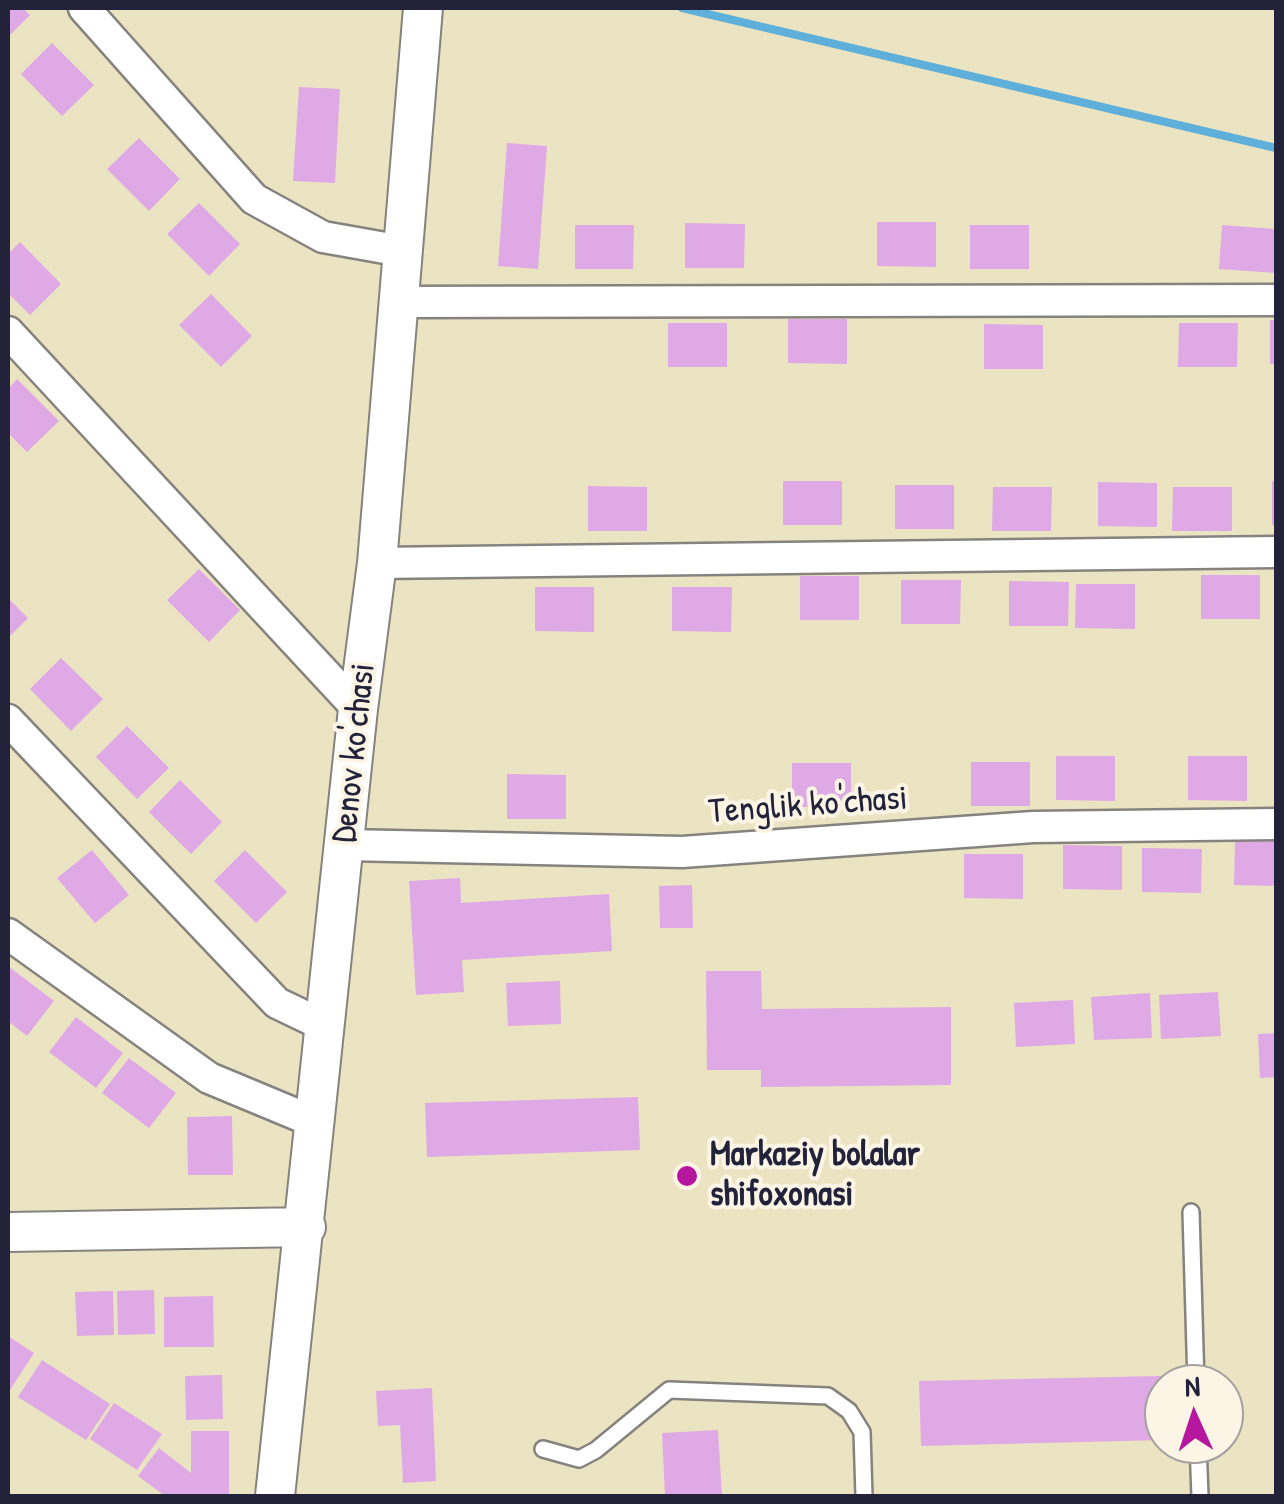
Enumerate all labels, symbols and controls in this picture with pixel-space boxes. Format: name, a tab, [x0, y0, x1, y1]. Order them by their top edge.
street label: Denov ko'chasi	[325, 661, 385, 845]
street label: Tenglik ko'chasi	[707, 778, 909, 834]
place label: Markaziy bolalar shifoxonasi	[710, 1135, 920, 1217]
marker: Markaziy bolalar shifoxonasi	[674, 1163, 700, 1189]
north arrow	[1144, 1364, 1244, 1464]
text: N	[1184, 1367, 1201, 1405]

